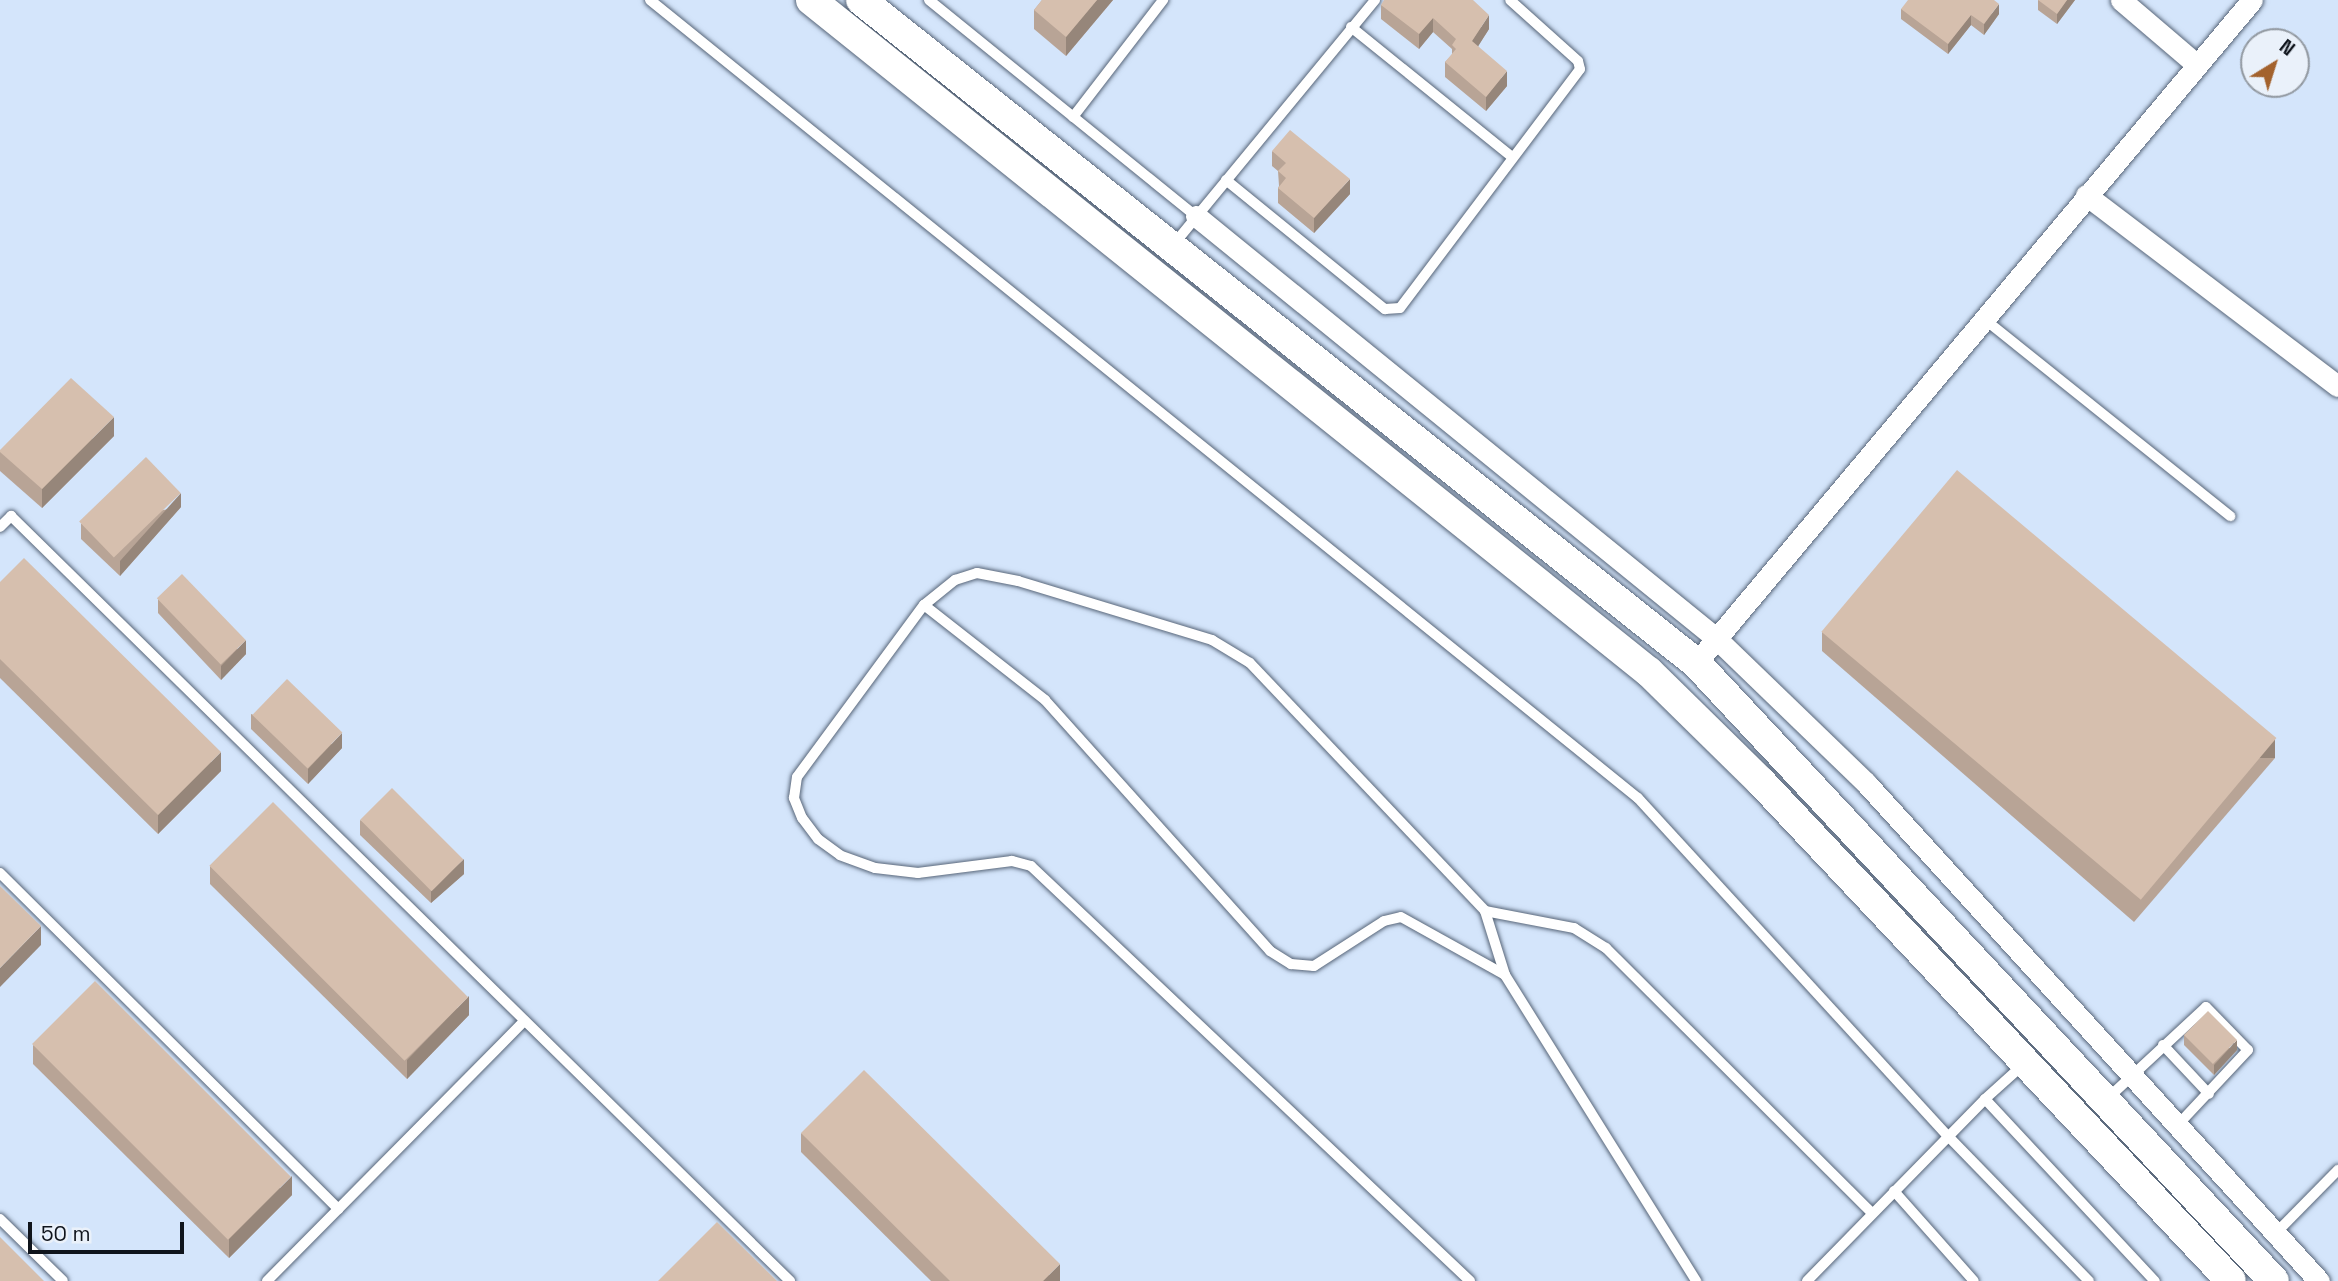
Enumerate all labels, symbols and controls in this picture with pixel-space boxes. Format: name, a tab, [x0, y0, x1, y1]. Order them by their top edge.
north arrow	[2240, 28, 2310, 98]
text: N	[2274, 34, 2300, 61]
scale bar	[32, 1208, 187, 1252]
text: 50 m	[41, 1220, 91, 1247]

